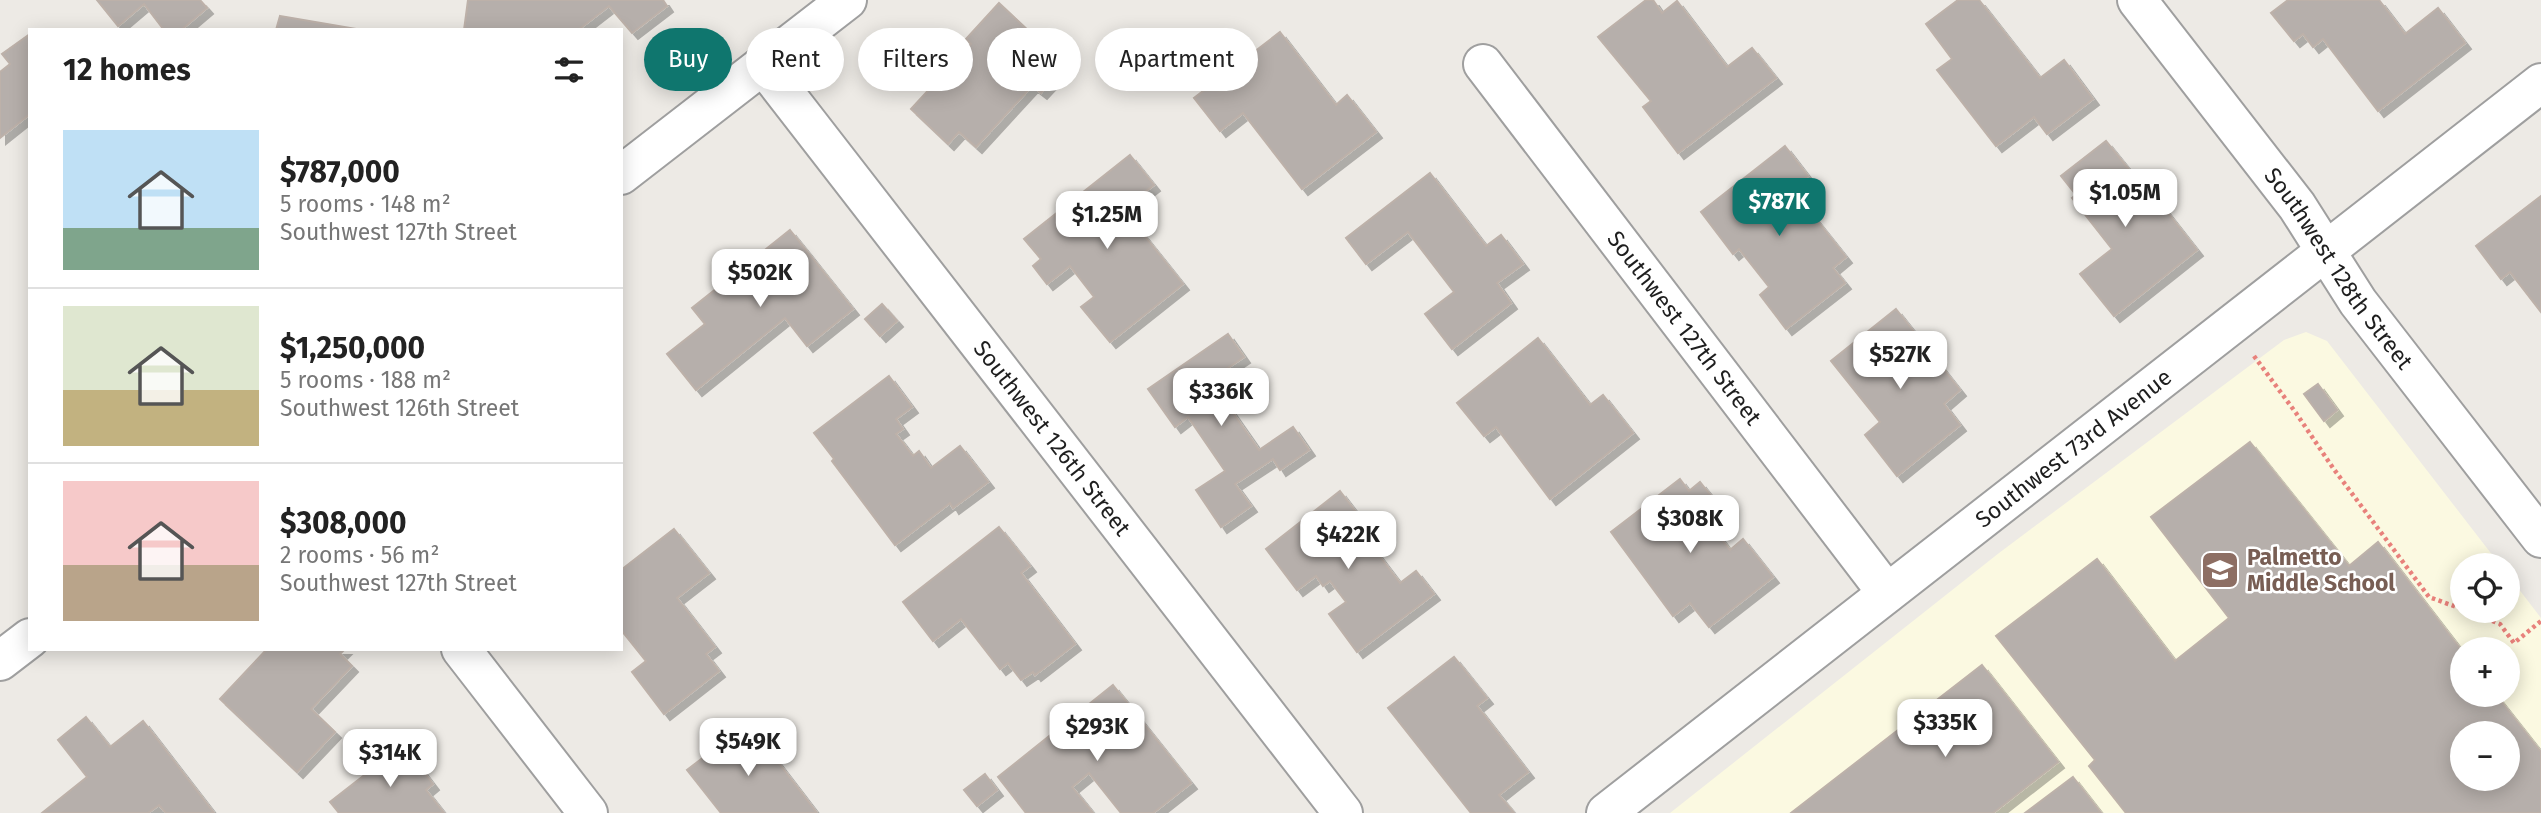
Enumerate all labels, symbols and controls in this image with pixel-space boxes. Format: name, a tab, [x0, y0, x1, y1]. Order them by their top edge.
chip: Buy	[644, 28, 732, 91]
chip: Rent	[746, 28, 844, 91]
chip: Filters	[858, 28, 973, 91]
chip: New	[987, 28, 1081, 91]
chip: Apartment	[1095, 28, 1258, 91]
icon: filters	[550, 51, 588, 89]
text: 12 homes	[63, 52, 191, 88]
text: $787,000	[280, 154, 400, 190]
icon: home	[119, 158, 203, 242]
street label: Southwest 128th Street	[2258, 162, 2419, 375]
pin: $1.05M	[2068, 170, 2182, 229]
pin: $787K	[1730, 178, 1828, 238]
text: $1.05M	[2089, 178, 2161, 206]
text: $787K	[1749, 187, 1809, 215]
text: 5 rooms · 148 m²	[280, 190, 451, 218]
pin: $1.25M	[1050, 191, 1164, 251]
text: $1.25M	[1072, 200, 1142, 228]
text: Southwest 127th Street	[280, 218, 517, 246]
street label: Southwest 127th Street	[1601, 225, 1768, 431]
pin: $502K	[711, 250, 809, 309]
text: $502K	[728, 258, 792, 286]
text: $1,250,000	[280, 330, 425, 366]
pin: $527K	[1851, 332, 1949, 391]
icon: home	[119, 334, 203, 418]
street label: Southwest 126th Street	[968, 335, 1137, 542]
text: $527K	[1869, 340, 1931, 368]
street label: Southwest 73rd Avenue	[1970, 363, 2177, 533]
text: 5 rooms · 188 m²	[280, 366, 451, 394]
pin: $336K	[1172, 368, 1270, 428]
text: $336K	[1189, 377, 1253, 405]
text: Southwest 126th Street	[280, 394, 519, 422]
pin: $308K	[1641, 496, 1739, 555]
text: $308K	[1657, 504, 1723, 532]
text: $308,000	[280, 505, 406, 541]
icon: home	[119, 509, 203, 593]
pin: $422K	[1299, 512, 1397, 571]
text: $422K	[1316, 520, 1380, 548]
text: 2 rooms · 56 m²	[280, 541, 439, 569]
place label: Palmetto Middle School	[2247, 543, 2395, 597]
school or university icon: Palmetto Middle School	[2199, 549, 2241, 591]
map controls	[2450, 553, 2520, 791]
button: locate	[2450, 553, 2520, 623]
text: Southwest 127th Street	[280, 569, 517, 597]
button: +	[2450, 637, 2520, 707]
pin: $335K	[1896, 700, 1994, 759]
pin: $293K	[1048, 704, 1146, 763]
text: $335K	[1913, 708, 1977, 736]
text: $293K	[1066, 712, 1129, 740]
pin: $549K	[699, 718, 797, 778]
button: −	[2450, 721, 2520, 791]
text: $549K	[716, 727, 780, 755]
pin: $314K	[341, 730, 439, 789]
text: $314K	[359, 738, 421, 766]

